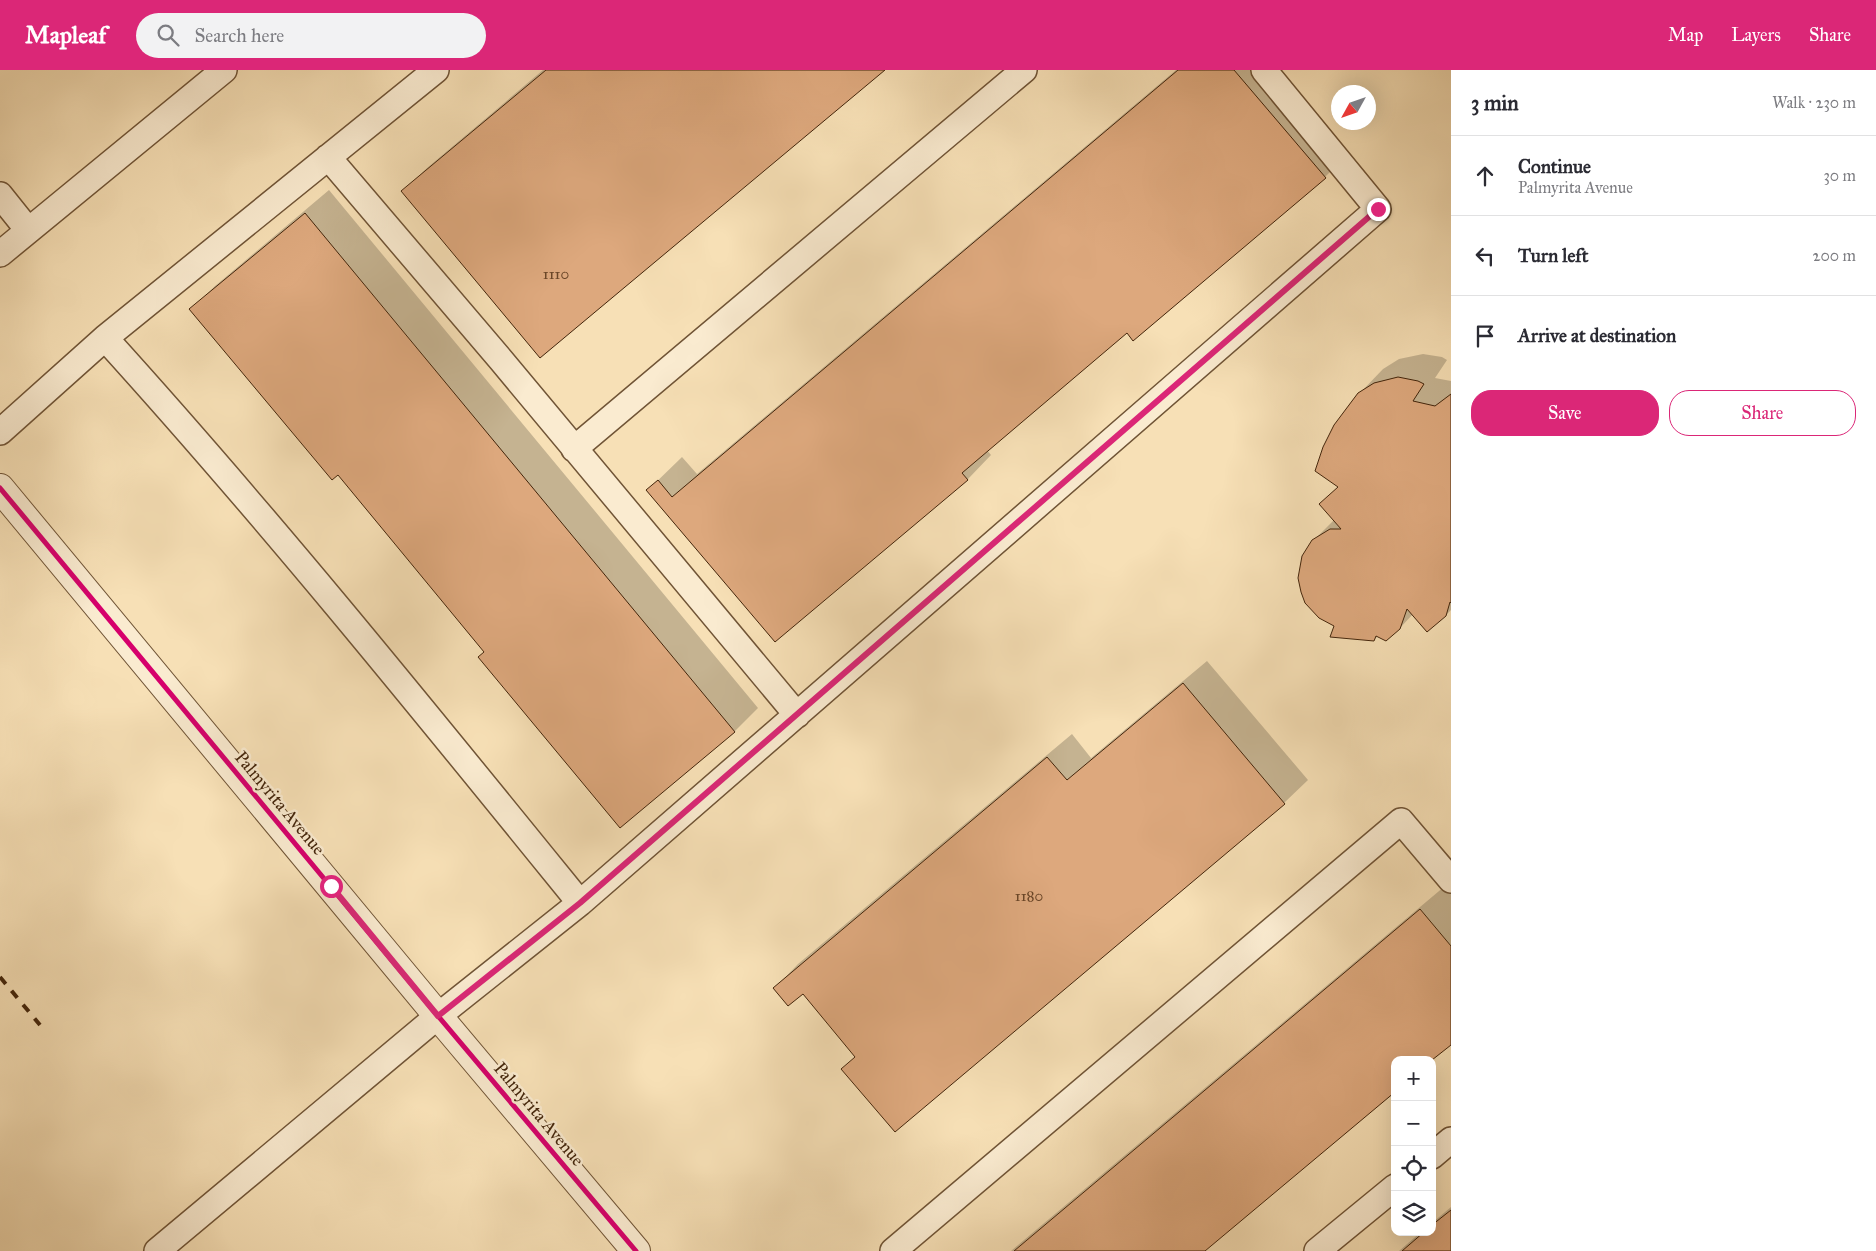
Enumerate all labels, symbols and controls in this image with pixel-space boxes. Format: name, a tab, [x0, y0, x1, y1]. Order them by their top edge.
search box	[136, 13, 486, 58]
text: Mapleaf	[25, 20, 106, 50]
icon: search	[154, 21, 182, 49]
text: Search here	[194, 24, 284, 47]
text: Map	[1668, 24, 1703, 46]
text: Layers	[1731, 24, 1781, 46]
text: Share	[1809, 24, 1851, 46]
north arrow	[1331, 85, 1376, 130]
text: 3 min	[1471, 90, 1519, 116]
text: Walk · 230 m	[1772, 93, 1856, 112]
text: Continue	[1518, 155, 1591, 178]
icon: ahead	[1471, 162, 1499, 190]
text: 30 m	[1823, 166, 1856, 185]
text: Palmyrita Avenue	[1518, 178, 1633, 197]
route end	[1367, 198, 1390, 221]
icon: left	[1471, 242, 1499, 270]
text: Turn left	[1518, 244, 1588, 267]
text: 200 m	[1813, 246, 1856, 265]
house number: 1110	[543, 265, 569, 283]
icon: arrive	[1471, 322, 1499, 350]
text: Arrive at destination	[1518, 324, 1676, 347]
button: Save	[1471, 390, 1659, 436]
button: Share	[1669, 390, 1856, 436]
street label: Palmyrita Avenue	[230, 746, 330, 860]
route start	[320, 875, 343, 898]
house number: 1180	[1015, 887, 1043, 905]
map controls	[1391, 1056, 1436, 1236]
button: +	[1391, 1056, 1436, 1101]
street label: Palmyrita Avenue	[489, 1057, 589, 1171]
button: −	[1391, 1101, 1436, 1146]
button: locate	[1391, 1146, 1436, 1191]
button: layers	[1391, 1191, 1436, 1236]

